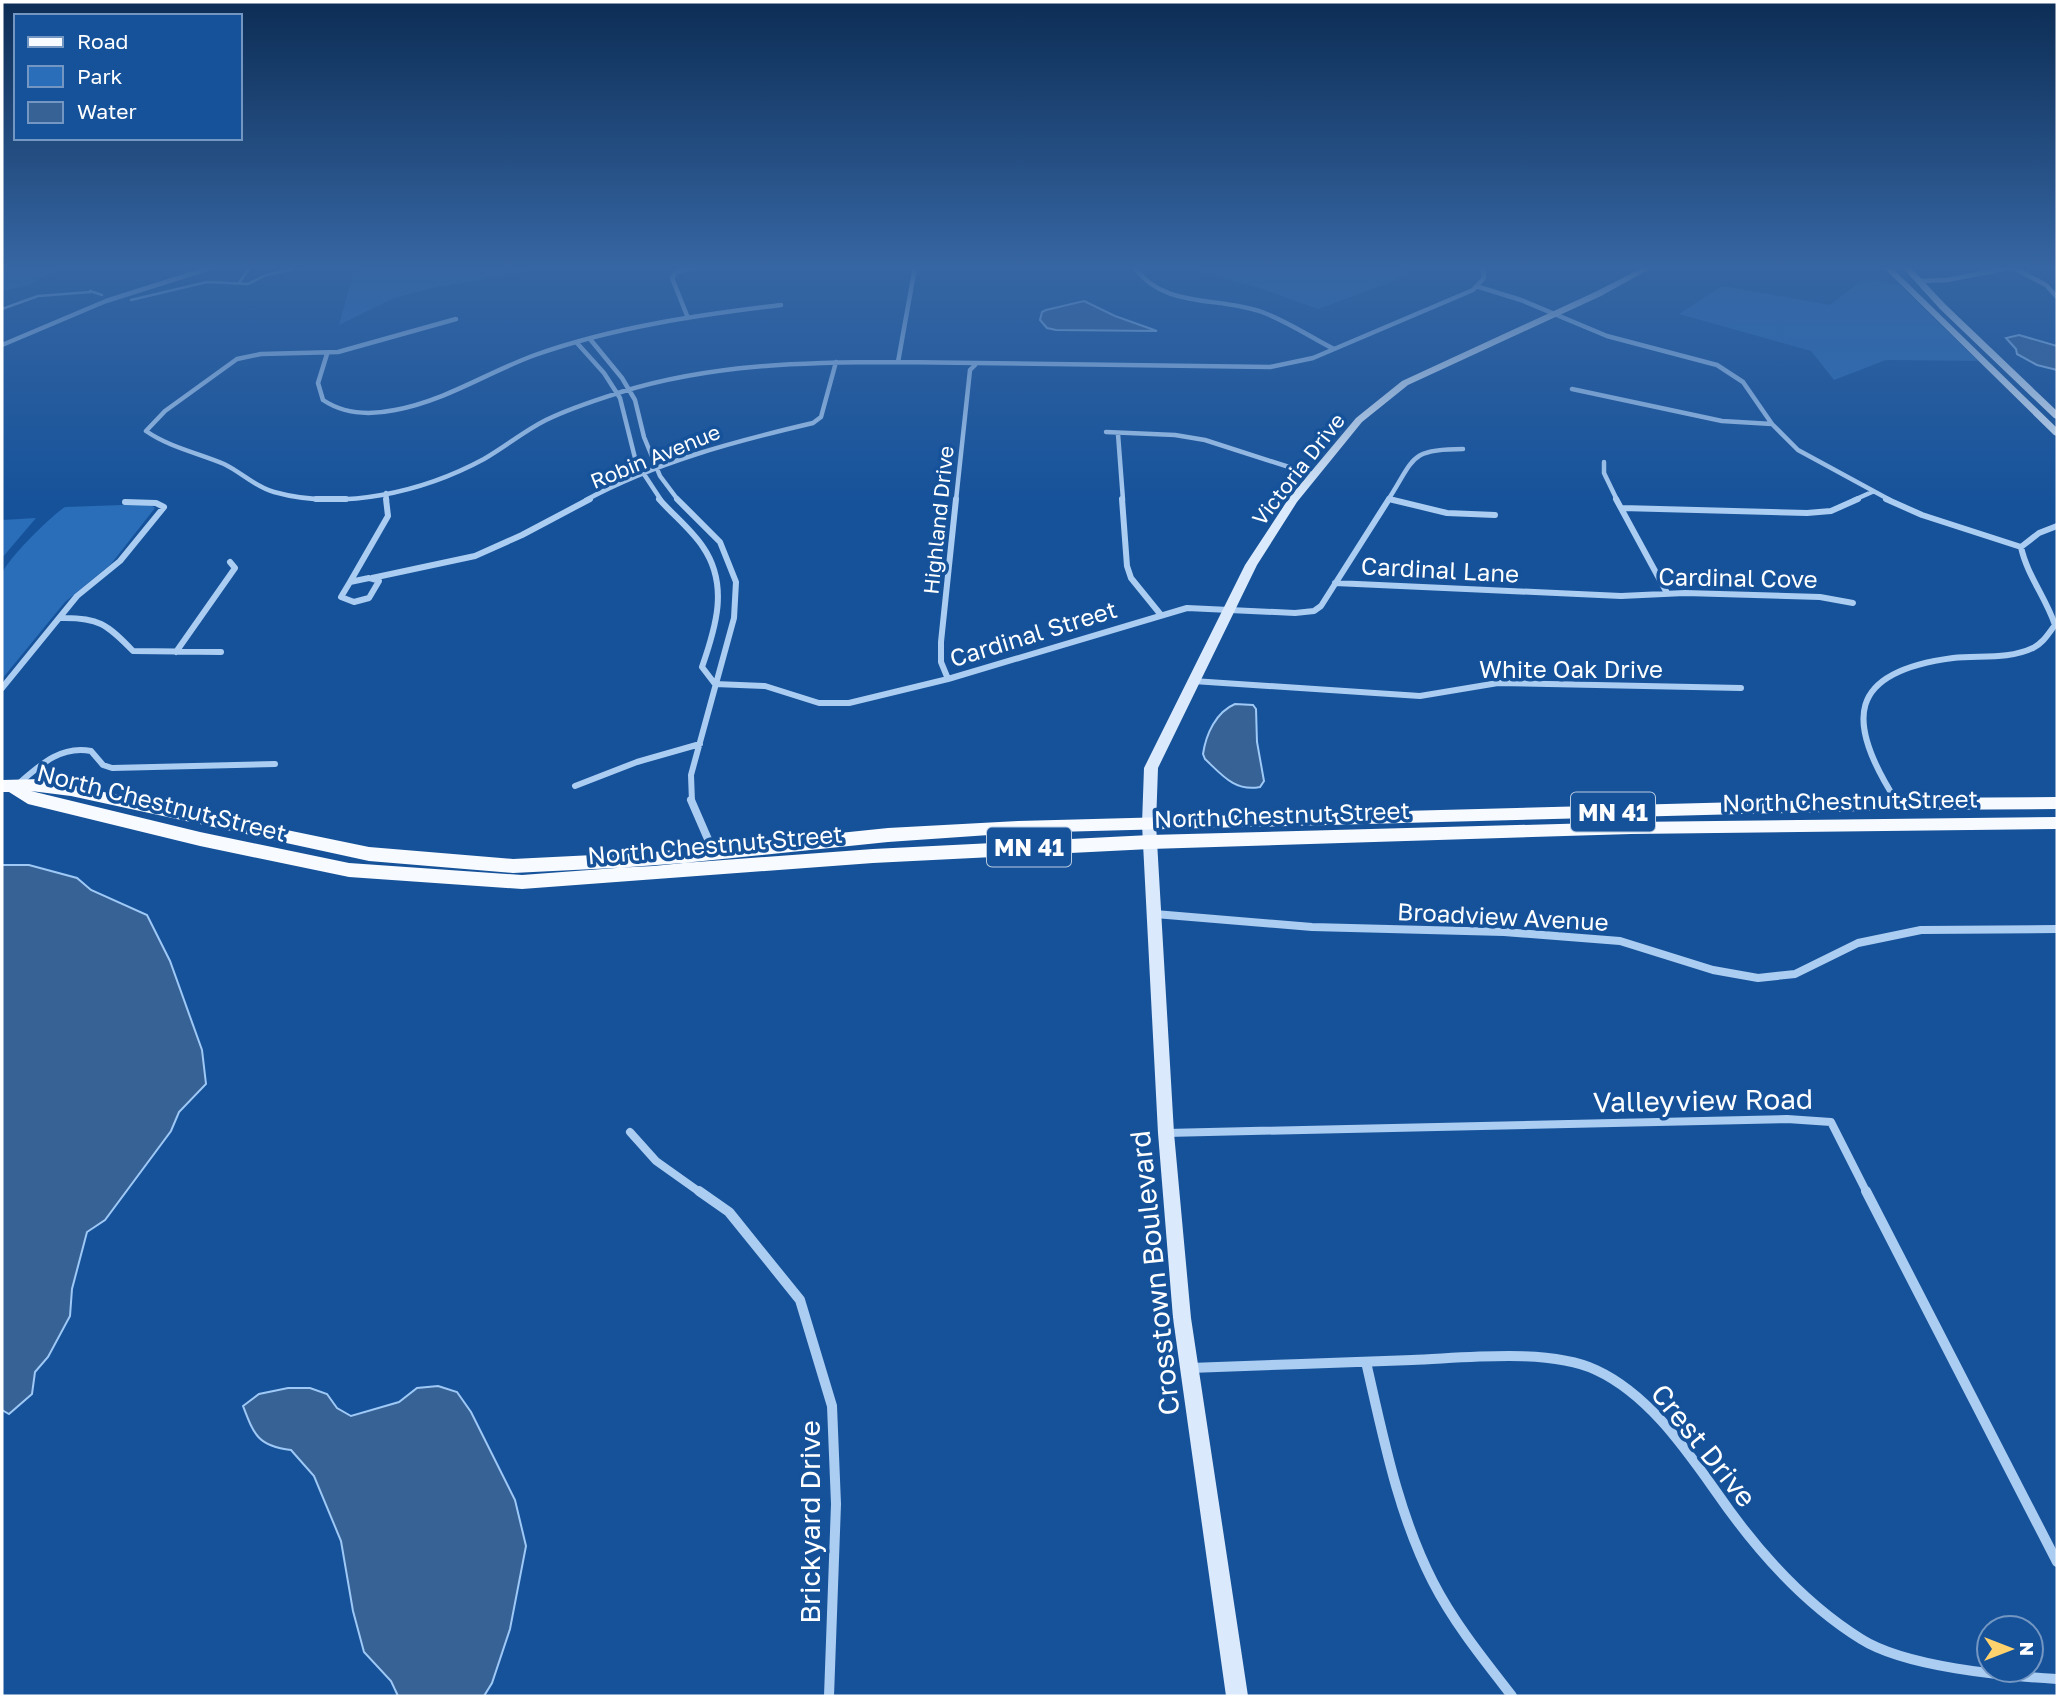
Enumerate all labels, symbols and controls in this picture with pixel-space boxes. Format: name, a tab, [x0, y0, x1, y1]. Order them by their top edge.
legend	[14, 14, 242, 140]
text: Road	[77, 28, 128, 54]
text: Park	[77, 63, 123, 89]
text: Water	[77, 98, 137, 124]
street label: Victoria Drive	[1246, 408, 1350, 530]
street label: Robin Avenue	[586, 418, 724, 494]
street label: Highland Drive	[917, 444, 959, 596]
street label: Cardinal Lane	[1360, 550, 1520, 588]
street label: Cardinal Cove	[1658, 561, 1818, 593]
street label: Cardinal Street	[946, 594, 1120, 672]
street label: White Oak Drive	[1479, 654, 1663, 683]
street label: North Chestnut Street	[34, 757, 290, 847]
street label: North Chestnut Street	[1722, 783, 1978, 817]
road number: MN 41	[1571, 792, 1655, 832]
street label: North Chestnut Street	[1154, 795, 1410, 833]
street label: North Chestnut Street	[586, 818, 844, 870]
road number: MN 41	[987, 828, 1071, 866]
street label: Broadview Avenue	[1397, 896, 1609, 936]
street label: Valleyview Road	[1593, 1082, 1813, 1118]
street label: Crosstown Boulevard	[1123, 1129, 1185, 1417]
street label: Crest Drive	[1644, 1377, 1764, 1513]
street label: Brickyard Drive	[793, 1420, 826, 1624]
north arrow	[1975, 1614, 2045, 1684]
text: N	[2016, 1642, 2039, 1656]

